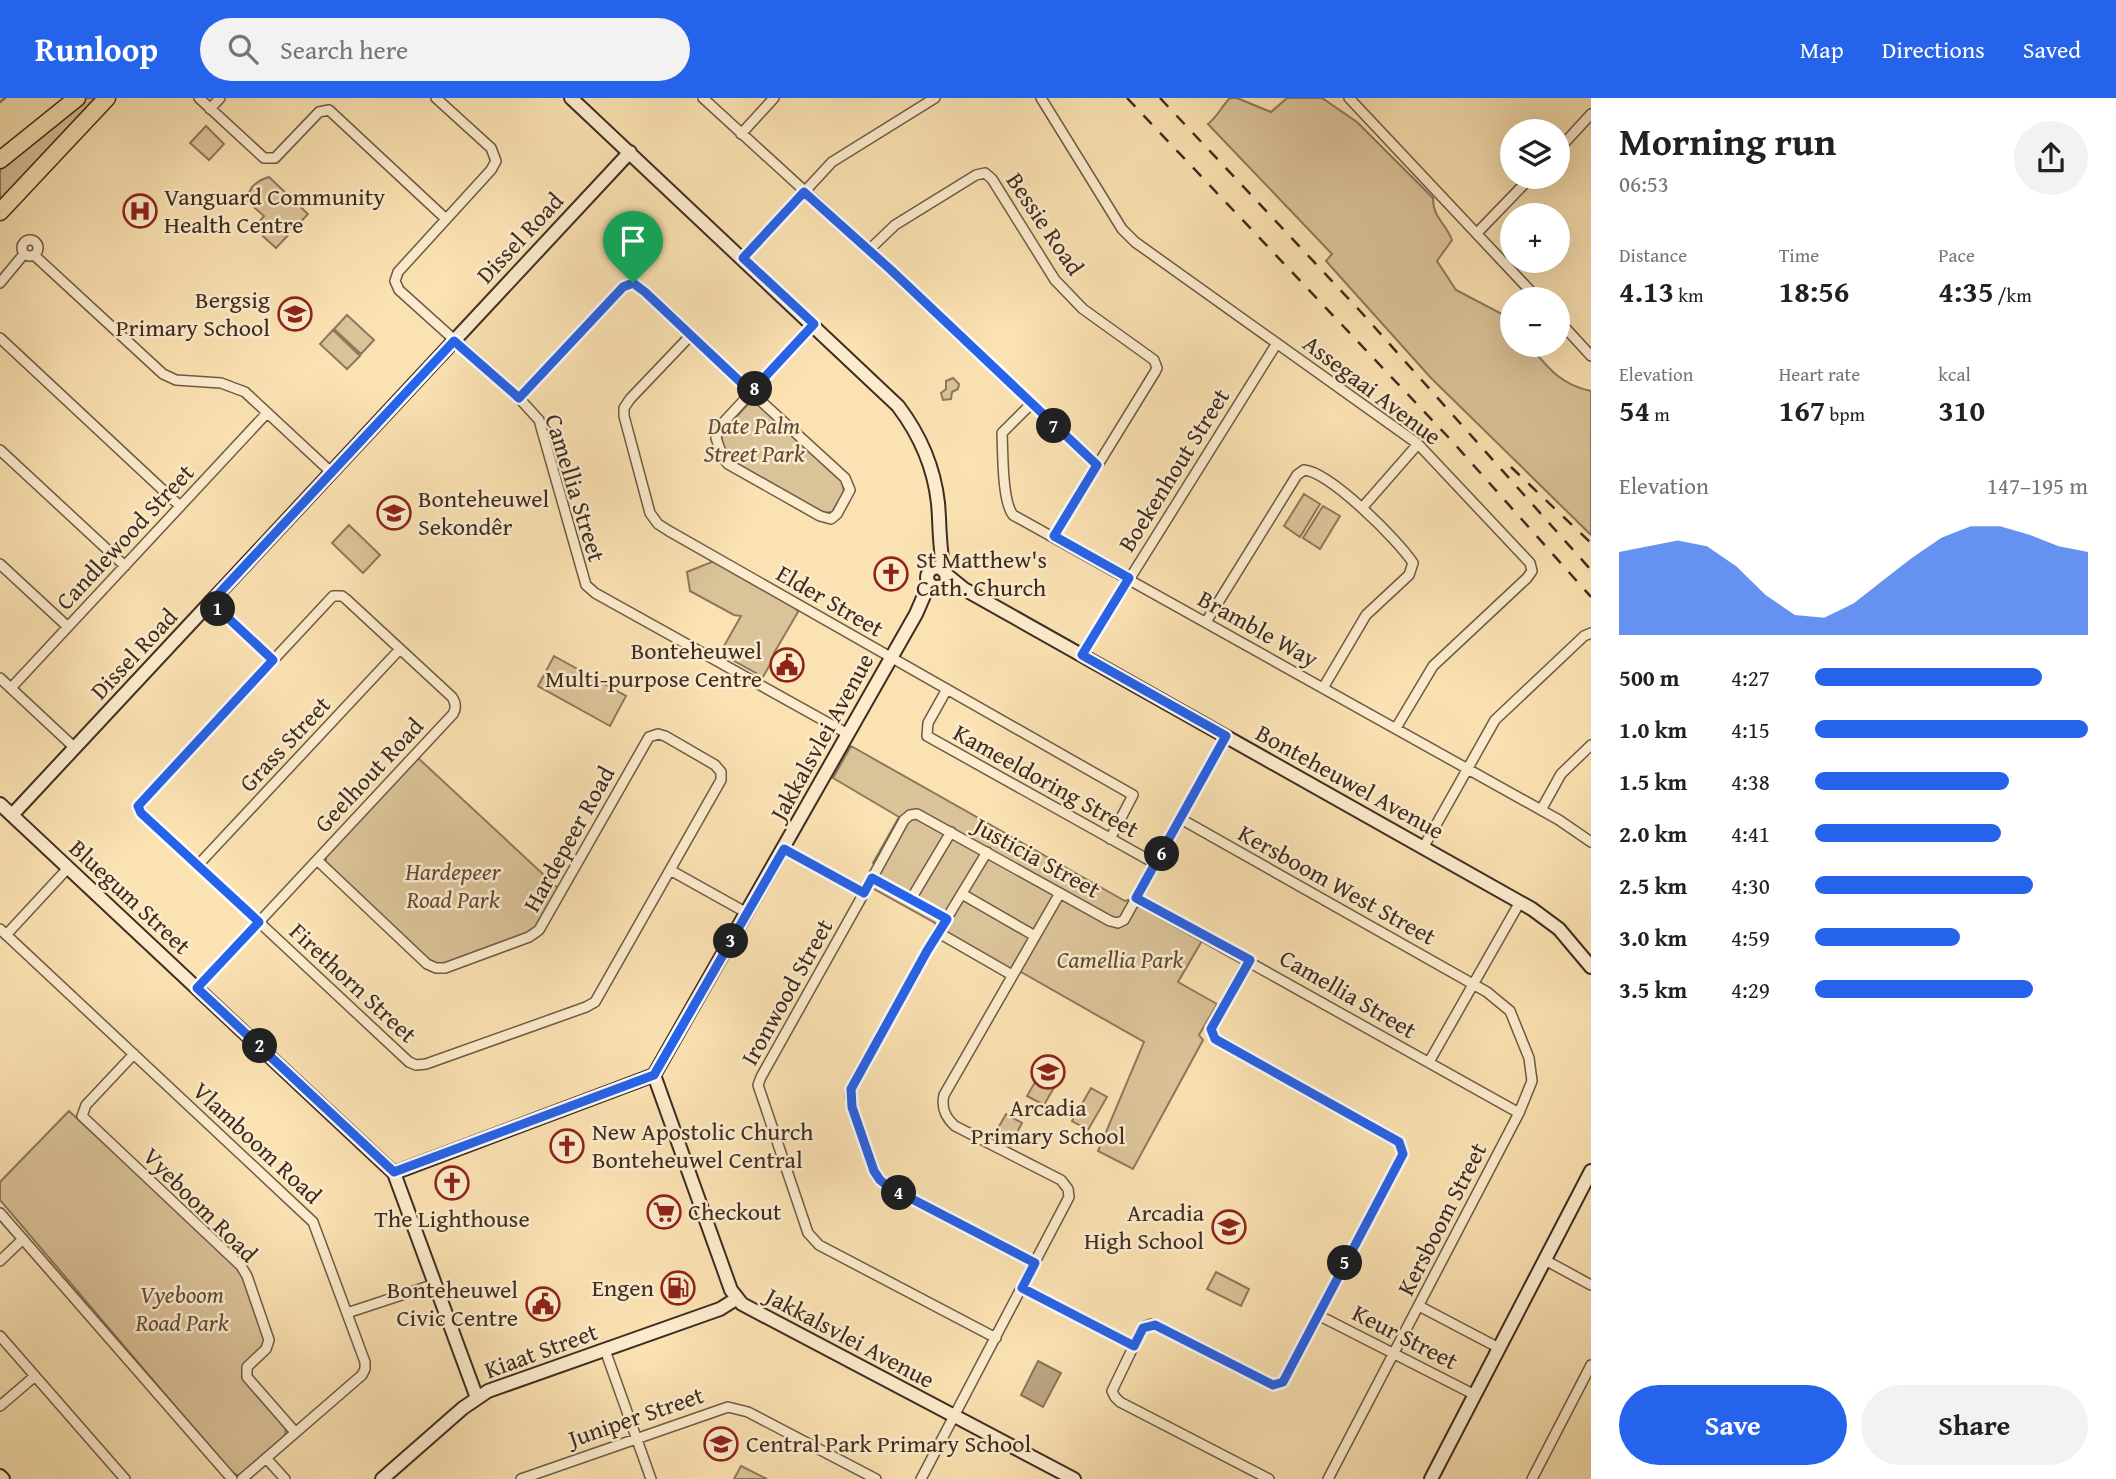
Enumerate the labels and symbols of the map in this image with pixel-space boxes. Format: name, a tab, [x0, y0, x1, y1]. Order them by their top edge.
street label: Bessie Road	[998, 165, 1093, 282]
place label: Vanguard Community Health Centre	[164, 179, 385, 242]
street label: Dissel Road	[468, 184, 571, 291]
hospital icon: Vanguard Community Health Centre	[121, 192, 159, 230]
pin	[603, 211, 663, 283]
place label: Bergsig Primary School	[116, 282, 270, 345]
school or university icon: Bergsig Primary School	[276, 295, 314, 333]
street label: Assegaai Avenue	[1296, 326, 1449, 453]
pin: 8	[738, 372, 772, 406]
street label: Boekenhout Street	[1109, 381, 1238, 558]
park label: Date Palm Street Park	[703, 408, 805, 471]
pin: 7	[1036, 408, 1072, 444]
street label: Camellia Street	[536, 410, 615, 567]
street label: Candlewood Street	[48, 455, 202, 618]
place label: Bonteheuwel Sekondêr	[418, 481, 550, 544]
school or university icon: Bonteheuwel Sekondêr	[375, 494, 413, 532]
place label: St Matthew's Cath. Church	[916, 542, 1047, 605]
church icon: St Matthew's Cath. Church	[872, 555, 910, 593]
street label: Elder Street	[770, 556, 891, 646]
street label: Bramble Way	[1192, 581, 1325, 676]
pin: 1	[200, 592, 235, 626]
street label: Dissel Road	[82, 600, 185, 707]
place label: Bonteheuwel Multi-purpose Centre	[545, 633, 762, 696]
public building icon: Bonteheuwel Multi-purpose Centre	[768, 646, 806, 684]
street label: Jakkalsvlei Avenue	[760, 647, 882, 829]
street label: Grass Street	[231, 687, 339, 800]
street label: Geelhout Road	[306, 709, 431, 840]
street label: Kameeldoring Street	[947, 715, 1146, 846]
street label: Bonteheuwel Avenue	[1250, 715, 1451, 848]
street label: Hardepeer Road	[514, 759, 623, 918]
street label: Justicia Street	[965, 807, 1107, 907]
street label: Kersboom West Street	[1232, 816, 1443, 954]
street label: Bluegum Street	[62, 831, 199, 963]
pin: 6	[1144, 836, 1180, 872]
park label: Hardepeer Road Park	[404, 854, 502, 917]
street label: Ironwood Street	[732, 912, 842, 1071]
street label: Firethorn Street	[282, 914, 425, 1051]
pin: 3	[714, 924, 748, 958]
street label: Camellia Street	[1273, 940, 1424, 1047]
park label: Camellia Park	[1057, 942, 1183, 977]
pin: 2	[243, 1028, 278, 1063]
school or university icon: Arcadia Primary School	[1029, 1053, 1067, 1091]
street label: Vlamboom Road	[185, 1073, 330, 1212]
place label: Arcadia Primary School	[971, 1090, 1125, 1153]
place label: New Apostolic Church Bonteheuwel Central	[592, 1114, 814, 1177]
church icon: New Apostolic Church Bonteheuwel Central	[548, 1127, 586, 1165]
street label: Kersboom Street	[1388, 1136, 1495, 1301]
street label: Vyeboom Road	[135, 1139, 266, 1270]
church icon: The Lighthouse	[433, 1164, 471, 1202]
pin: 4	[881, 1176, 916, 1210]
supermarket icon: Checkout	[645, 1193, 683, 1231]
place label: Checkout	[688, 1194, 782, 1229]
place label: Arcadia High School	[1084, 1195, 1205, 1258]
place label: The Lighthouse	[374, 1201, 530, 1236]
school or university icon: Arcadia High School	[1210, 1208, 1248, 1246]
pin: 5	[1328, 1246, 1362, 1280]
fuel station icon: Engen	[659, 1269, 697, 1307]
place label: Engen	[592, 1270, 655, 1305]
place label: Bonteheuwel Civic Centre	[387, 1272, 518, 1335]
park label: Vyeboom Road Park	[134, 1277, 229, 1340]
street label: Jakkalsvlei Avenue	[757, 1277, 941, 1397]
public building icon: Bonteheuwel Civic Centre	[524, 1285, 562, 1323]
street label: Keur Street	[1346, 1295, 1465, 1378]
street label: Kiaat Street	[479, 1314, 603, 1387]
street label: Juniper Street	[561, 1377, 709, 1457]
school or university icon: Central Park Primary School	[702, 1425, 740, 1463]
place label: Central Park Primary School	[746, 1426, 1031, 1461]

